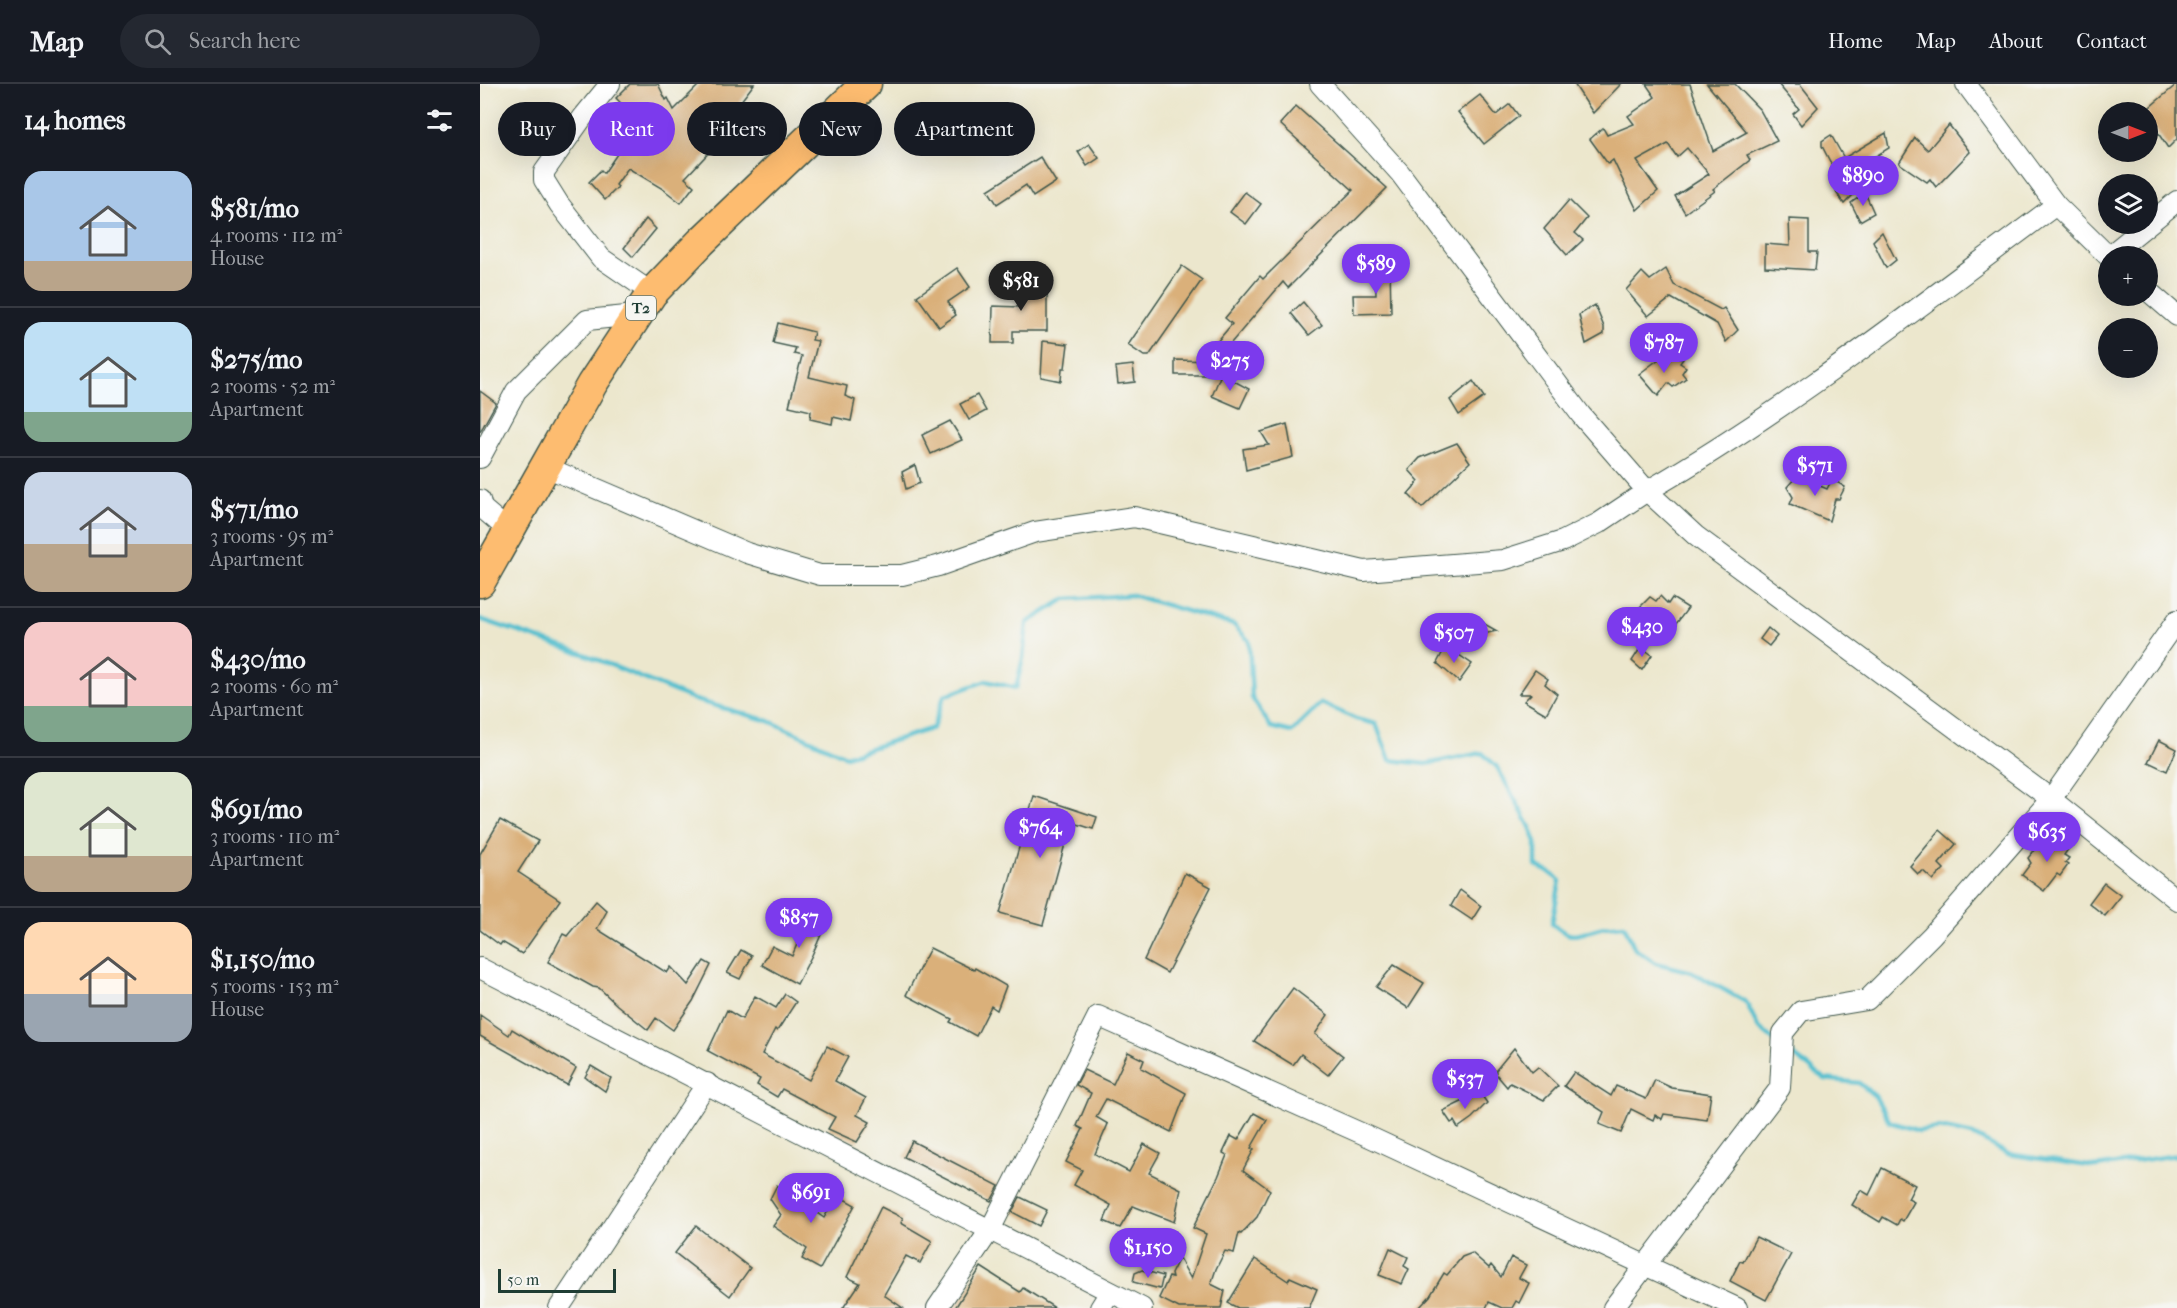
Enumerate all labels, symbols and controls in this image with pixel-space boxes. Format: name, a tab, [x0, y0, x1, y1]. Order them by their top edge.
search box	[120, 14, 540, 68]
text: Map	[30, 25, 84, 58]
icon: search	[141, 25, 174, 58]
text: Search here	[189, 28, 300, 54]
text: Home	[1828, 29, 1883, 53]
text: Map	[1916, 29, 1956, 53]
text: About	[1989, 29, 2043, 53]
text: Contact	[2076, 29, 2147, 53]
chip: Buy	[498, 102, 576, 156]
chip: Rent	[588, 102, 675, 156]
chip: Filters	[687, 102, 787, 156]
chip: New	[799, 102, 882, 156]
chip: Apartment	[894, 102, 1035, 156]
north arrow	[2098, 102, 2158, 162]
map controls	[2098, 102, 2158, 378]
icon: filters	[423, 104, 456, 137]
text: 14 homes	[24, 105, 126, 136]
pin: $890	[1827, 156, 1899, 207]
text: $890	[1842, 164, 1884, 187]
button: layers	[2098, 174, 2158, 234]
text: $581/mo	[210, 193, 299, 224]
icon: home	[72, 195, 144, 267]
text: 4 rooms · 112 m²	[210, 224, 342, 247]
pin: $589	[1340, 244, 1412, 295]
button: +	[2098, 246, 2158, 306]
text: House	[210, 247, 264, 270]
text: $589	[1356, 252, 1396, 275]
pin: $581	[985, 261, 1057, 312]
text: $581	[1003, 269, 1039, 292]
road number: T2	[626, 296, 656, 320]
button: −	[2098, 318, 2158, 378]
pin: $787	[1628, 323, 1700, 374]
text: $787	[1644, 331, 1684, 354]
pin: $275	[1194, 341, 1266, 392]
text: $275/mo	[210, 344, 303, 375]
icon: home	[72, 346, 144, 418]
text: $275	[1210, 349, 1250, 372]
text: 2 rooms · 52 m²	[210, 375, 335, 398]
text: Apartment	[210, 398, 304, 421]
pin: $571	[1779, 446, 1851, 497]
text: $571	[1797, 454, 1833, 477]
text: $571/mo	[210, 494, 298, 525]
icon: home	[72, 496, 144, 568]
text: 3 rooms · 95 m²	[210, 525, 333, 548]
text: Apartment	[210, 548, 304, 571]
pin: $430	[1606, 607, 1678, 658]
pin: $507	[1418, 613, 1490, 664]
text: $430	[1621, 615, 1663, 638]
text: $507	[1434, 621, 1474, 644]
text: $430/mo	[210, 644, 306, 675]
icon: home	[72, 646, 144, 718]
text: 2 rooms · 60 m²	[210, 675, 338, 698]
text: Apartment	[210, 698, 304, 721]
text: $691/mo	[210, 794, 302, 825]
icon: home	[72, 796, 144, 868]
pin: $764	[1004, 808, 1076, 859]
pin: $635	[2011, 812, 2083, 863]
text: $764	[1018, 816, 1062, 839]
text: $635	[2028, 820, 2066, 843]
text: 3 rooms · 110 m²	[210, 825, 339, 848]
text: Apartment	[210, 848, 304, 871]
pin: $857	[763, 898, 835, 949]
text: $857	[779, 906, 819, 929]
text: $1,150/mo	[210, 944, 315, 975]
icon: home	[72, 946, 144, 1018]
text: 5 rooms · 153 m²	[210, 975, 339, 998]
text: House	[210, 998, 264, 1021]
pin: $537	[1429, 1059, 1501, 1110]
text: $537	[1446, 1067, 1484, 1090]
pin: $691	[775, 1173, 847, 1224]
text: $691	[791, 1181, 831, 1204]
pin: $1,150	[1099, 1228, 1197, 1279]
text: $1,150	[1124, 1236, 1172, 1259]
scale bar	[498, 1266, 616, 1294]
text: 50 m	[507, 1270, 539, 1289]

